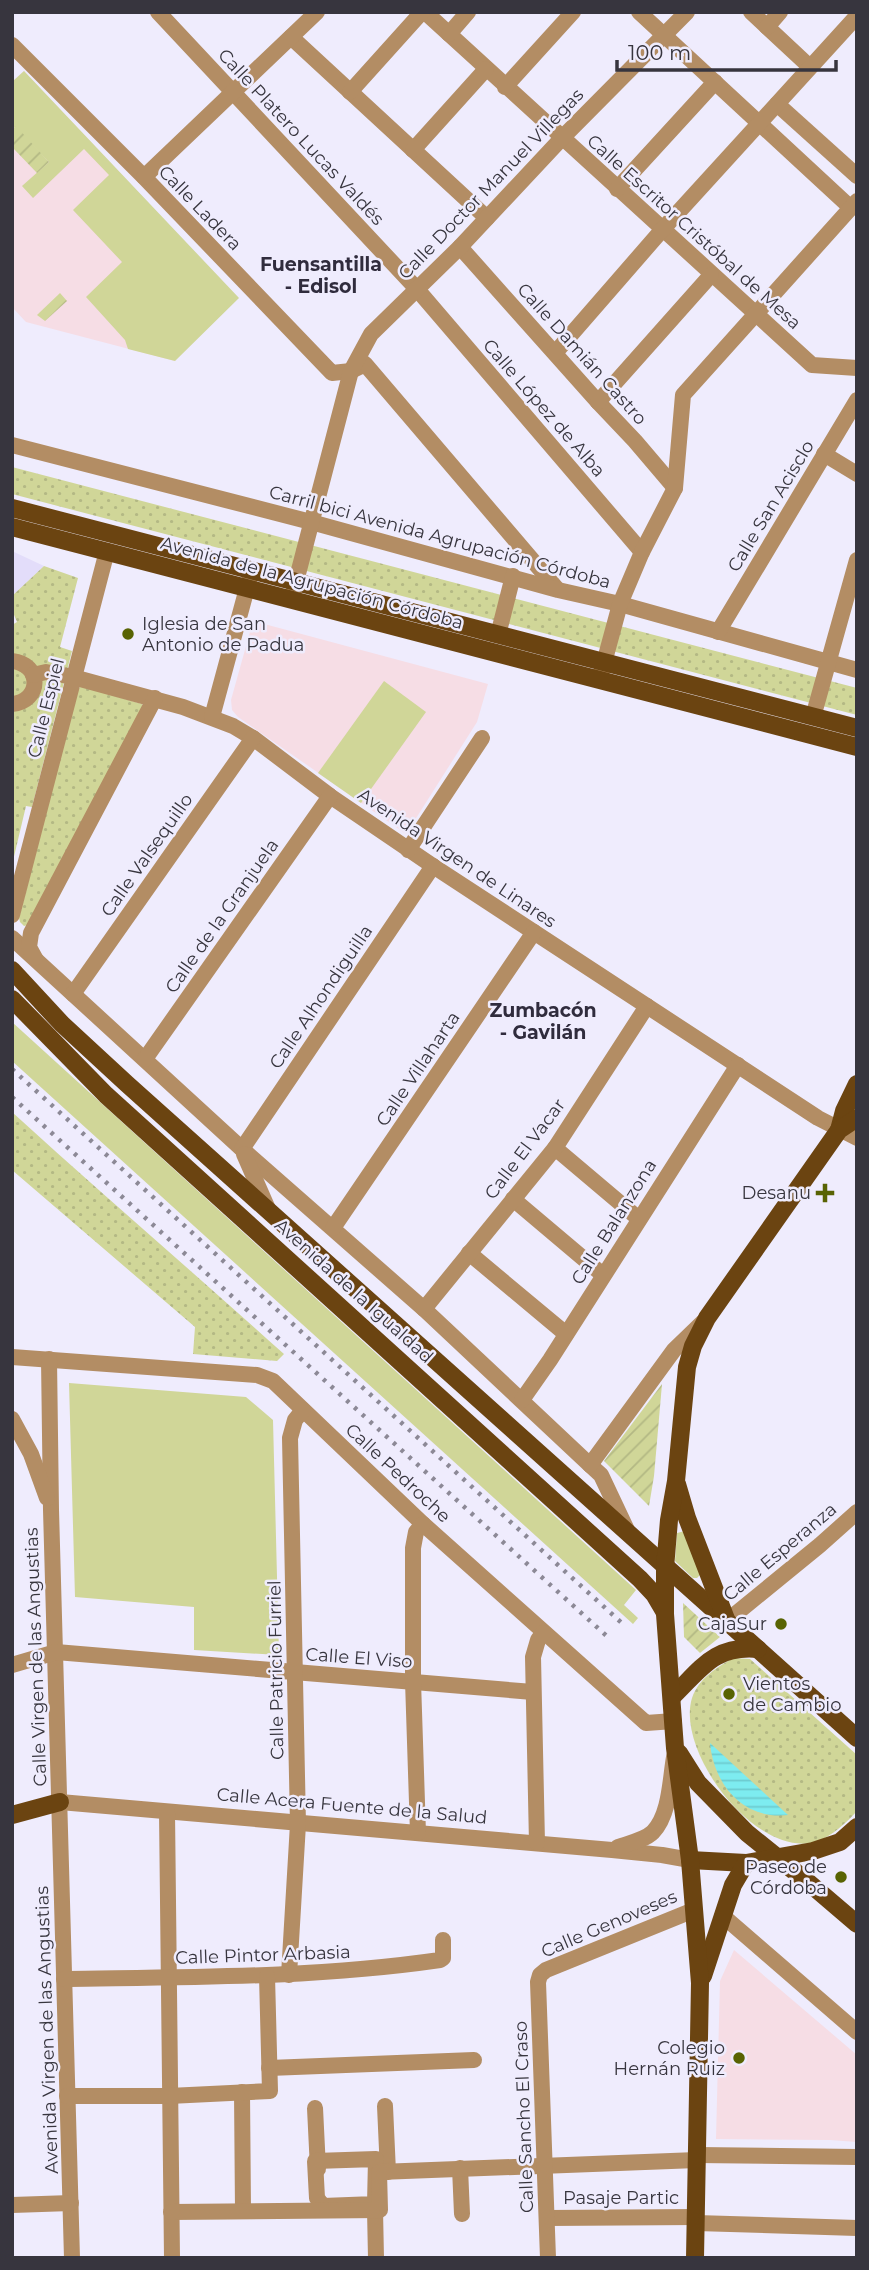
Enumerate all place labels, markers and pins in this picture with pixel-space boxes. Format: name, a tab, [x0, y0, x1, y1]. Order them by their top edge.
place label: Iglesia de San Antonio de Padua	[142, 613, 304, 656]
marker: Iglesia de San Antonio de Padua	[120, 626, 136, 642]
place label: Desanu	[742, 1182, 811, 1204]
marker: Desanu	[817, 1185, 833, 1201]
place label: CajaSur	[698, 1613, 767, 1635]
marker: CajaSur	[773, 1616, 789, 1632]
place label: Vientos de Cambio	[743, 1673, 841, 1716]
marker: Vientos de Cambio	[721, 1686, 737, 1702]
place label: Paseo de Córdoba	[745, 1856, 827, 1899]
marker: Paseo de Córdoba	[833, 1869, 849, 1885]
place label: Colegio Hernán Ruiz	[614, 2037, 725, 2080]
marker: Colegio Hernán Ruiz	[731, 2050, 747, 2066]

